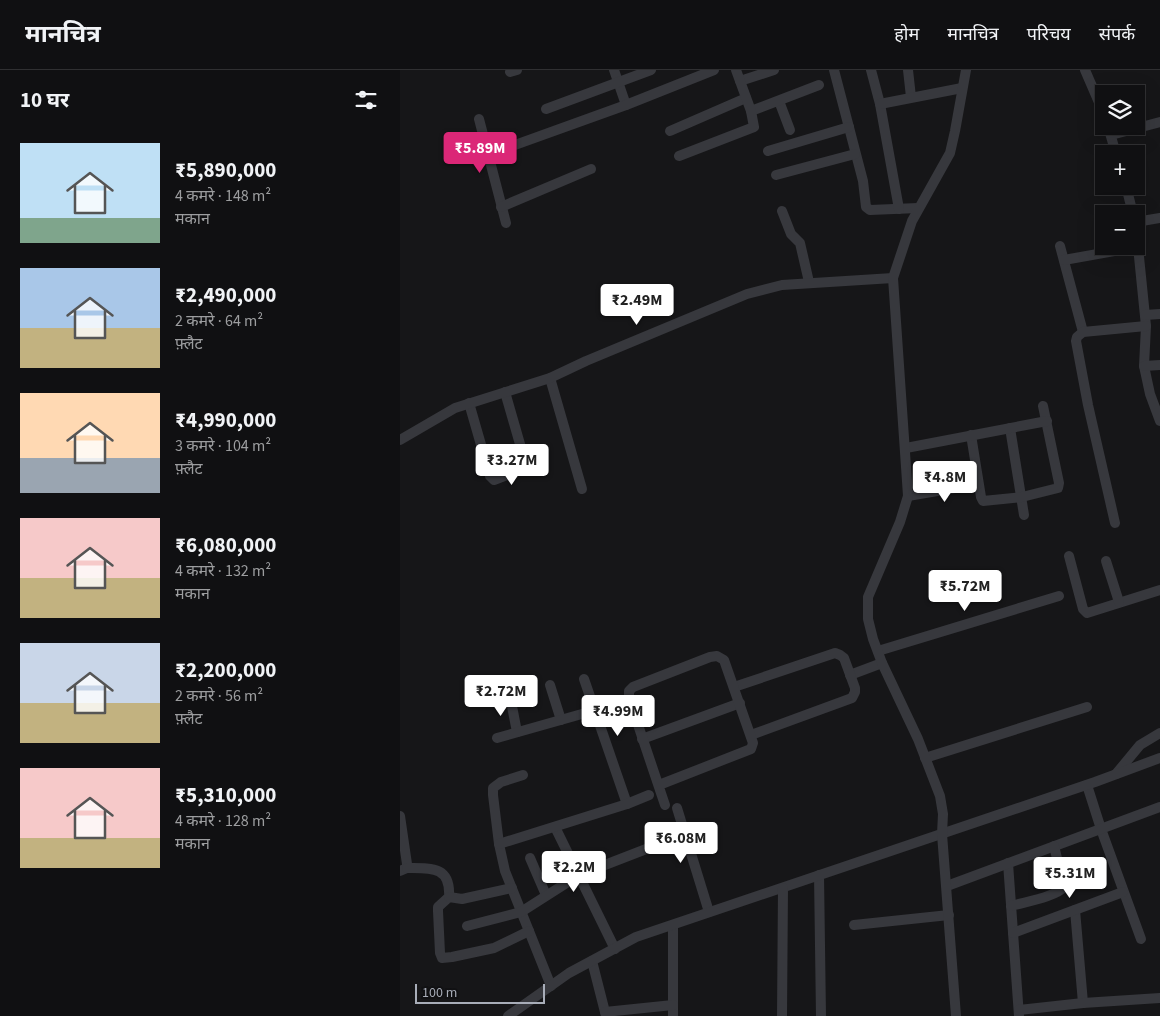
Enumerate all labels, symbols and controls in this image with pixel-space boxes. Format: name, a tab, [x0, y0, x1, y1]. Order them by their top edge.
text: मानचित्र	[25, 17, 101, 52]
text: होम	[894, 22, 919, 47]
text: मानचित्र	[947, 22, 999, 47]
text: परिचय	[1027, 22, 1071, 47]
text: संपर्क	[1099, 22, 1135, 47]
text: 10 घर	[20, 85, 69, 115]
map controls	[1095, 85, 1145, 255]
button: layers	[1095, 85, 1145, 135]
icon: filters	[352, 86, 380, 114]
pin: ₹5.89M	[439, 132, 521, 174]
text: ₹5.89M	[455, 137, 505, 159]
button: +	[1095, 145, 1145, 195]
text: ₹5,890,000	[175, 155, 276, 185]
icon: home	[60, 163, 120, 223]
text: 4 कमरे · 148 m²	[175, 185, 271, 207]
button: −	[1095, 205, 1145, 255]
text: मकान	[175, 208, 210, 230]
text: ₹2,490,000	[175, 280, 276, 310]
pin: ₹2.49M	[596, 284, 678, 326]
icon: home	[60, 288, 120, 348]
text: ₹2.49M	[612, 289, 662, 311]
text: 2 कमरे · 64 m²	[175, 310, 263, 332]
text: फ़्लैट	[175, 333, 203, 355]
text: ₹4,990,000	[175, 405, 276, 435]
icon: home	[60, 413, 120, 473]
text: 3 कमरे · 104 m²	[175, 435, 271, 457]
pin: ₹3.27M	[471, 444, 553, 486]
text: ₹3.27M	[487, 449, 537, 471]
text: फ़्लैट	[175, 458, 203, 480]
pin: ₹4.8M	[910, 460, 980, 503]
text: ₹4.8M	[924, 466, 966, 488]
text: ₹6,080,000	[175, 530, 276, 560]
icon: home	[60, 538, 120, 598]
text: 4 कमरे · 132 m²	[175, 560, 271, 582]
pin: ₹5.72M	[924, 570, 1006, 612]
text: ₹5.72M	[940, 575, 990, 597]
text: मकान	[175, 583, 210, 605]
text: ₹2,200,000	[175, 655, 276, 685]
icon: home	[60, 663, 120, 723]
pin: ₹2.72M	[460, 674, 542, 717]
text: ₹2.72M	[476, 680, 526, 702]
text: 2 कमरे · 56 m²	[175, 685, 263, 707]
pin: ₹4.99M	[577, 694, 659, 737]
text: ₹4.99M	[593, 700, 643, 722]
text: फ़्लैट	[175, 708, 203, 730]
text: ₹5,310,000	[175, 780, 276, 810]
icon: home	[60, 788, 120, 848]
text: 4 कमरे · 128 m²	[175, 810, 271, 832]
pin: ₹6.08M	[640, 822, 722, 864]
text: ₹6.08M	[656, 827, 706, 849]
text: मकान	[175, 833, 210, 855]
pin: ₹2.2M	[539, 850, 609, 893]
text: ₹2.2M	[553, 856, 595, 878]
pin: ₹5.31M	[1029, 856, 1111, 899]
text: ₹5.31M	[1045, 862, 1095, 884]
scale bar	[415, 981, 545, 1004]
text: 100 m	[422, 983, 457, 1003]

